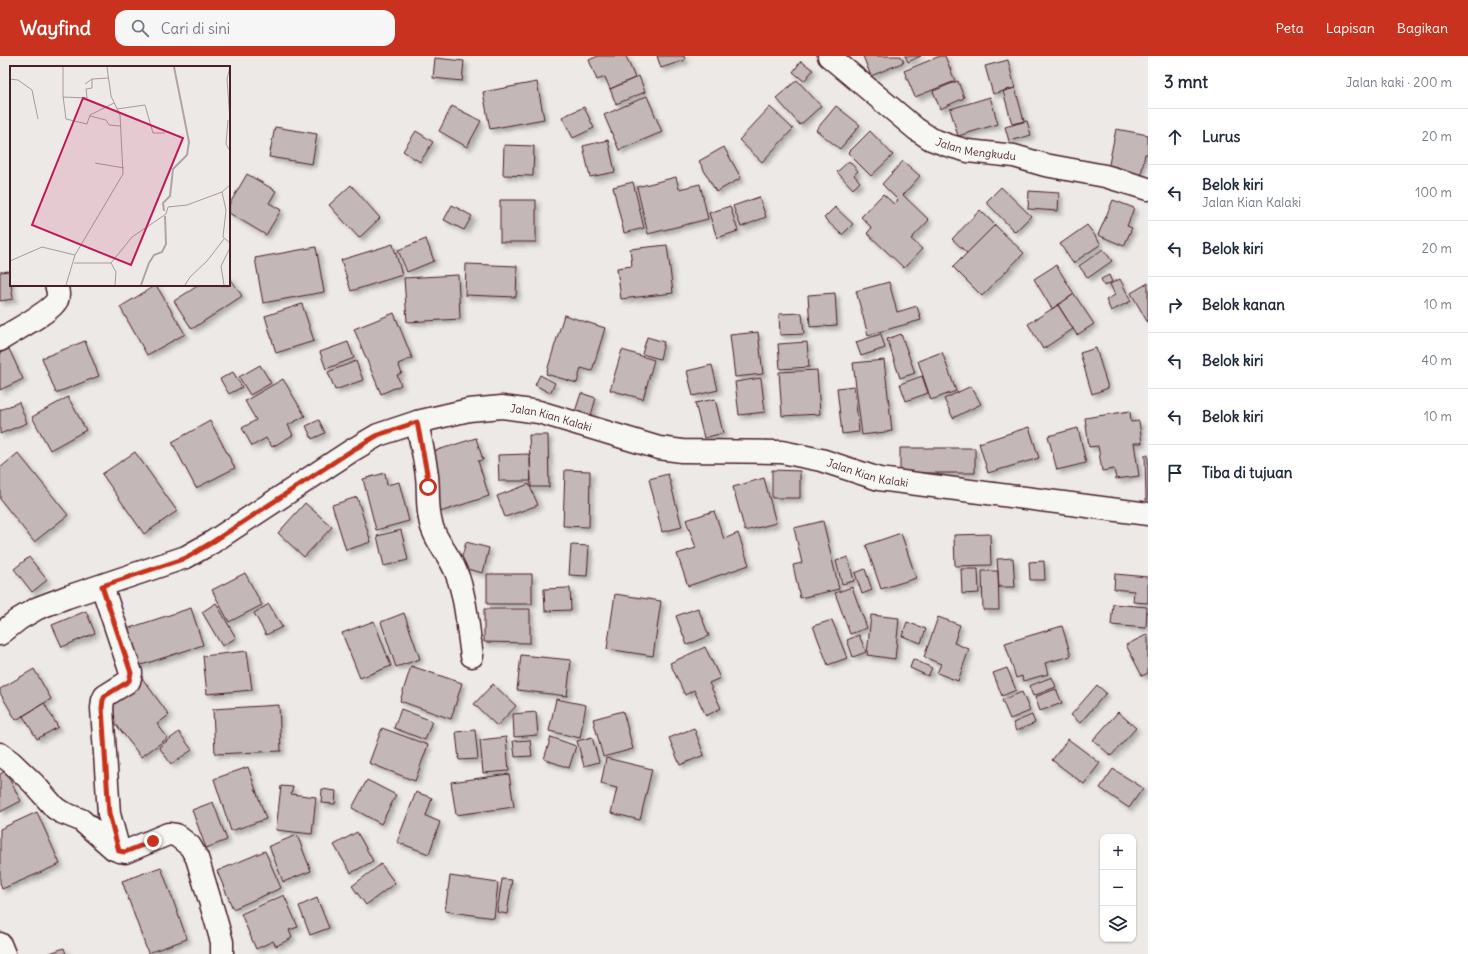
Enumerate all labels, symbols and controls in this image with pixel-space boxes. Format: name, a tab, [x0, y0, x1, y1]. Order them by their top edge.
search box	[115, 10, 395, 46]
text: Wayfind	[20, 16, 91, 40]
icon: search	[129, 17, 151, 39]
text: Cari di sini	[161, 19, 230, 38]
text: Peta	[1276, 19, 1304, 37]
text: Lapisan	[1326, 19, 1375, 37]
text: Bagikan	[1397, 19, 1448, 37]
inset map	[10, 66, 230, 286]
text: 3 mnt	[1164, 71, 1208, 93]
text: Jalan kaki · 200 m	[1346, 74, 1452, 91]
icon: ahead	[1164, 126, 1186, 148]
text: Lurus	[1202, 127, 1240, 146]
text: 20 m	[1422, 128, 1452, 145]
street label: Jalan Mengkudu	[934, 134, 1017, 163]
text: Belok kiri	[1202, 175, 1263, 194]
icon: left	[1164, 182, 1186, 204]
text: 100 m	[1415, 184, 1452, 201]
text: Jalan Kian Kalaki	[1202, 194, 1301, 211]
icon: left	[1164, 238, 1186, 260]
text: Belok kiri	[1202, 239, 1263, 258]
text: 20 m	[1422, 240, 1452, 257]
icon: right	[1164, 294, 1186, 316]
text: Belok kanan	[1202, 295, 1285, 314]
text: 10 m	[1424, 296, 1452, 313]
icon: left	[1164, 350, 1186, 372]
text: Belok kiri	[1202, 351, 1263, 370]
text: 40 m	[1421, 352, 1452, 369]
street label: Jalan Kian Kalaki	[509, 401, 593, 434]
icon: left	[1164, 406, 1186, 428]
text: Belok kiri	[1202, 407, 1263, 426]
text: 10 m	[1424, 408, 1452, 425]
street label: Jalan Kian Kalaki	[825, 455, 909, 490]
icon: arrive	[1164, 462, 1186, 484]
text: Tiba di tujuan	[1202, 463, 1292, 482]
route start	[419, 478, 437, 496]
route end	[144, 832, 162, 850]
map controls	[1100, 834, 1136, 942]
button: +	[1100, 834, 1136, 870]
button: −	[1100, 870, 1136, 906]
button: layers	[1100, 906, 1136, 942]

